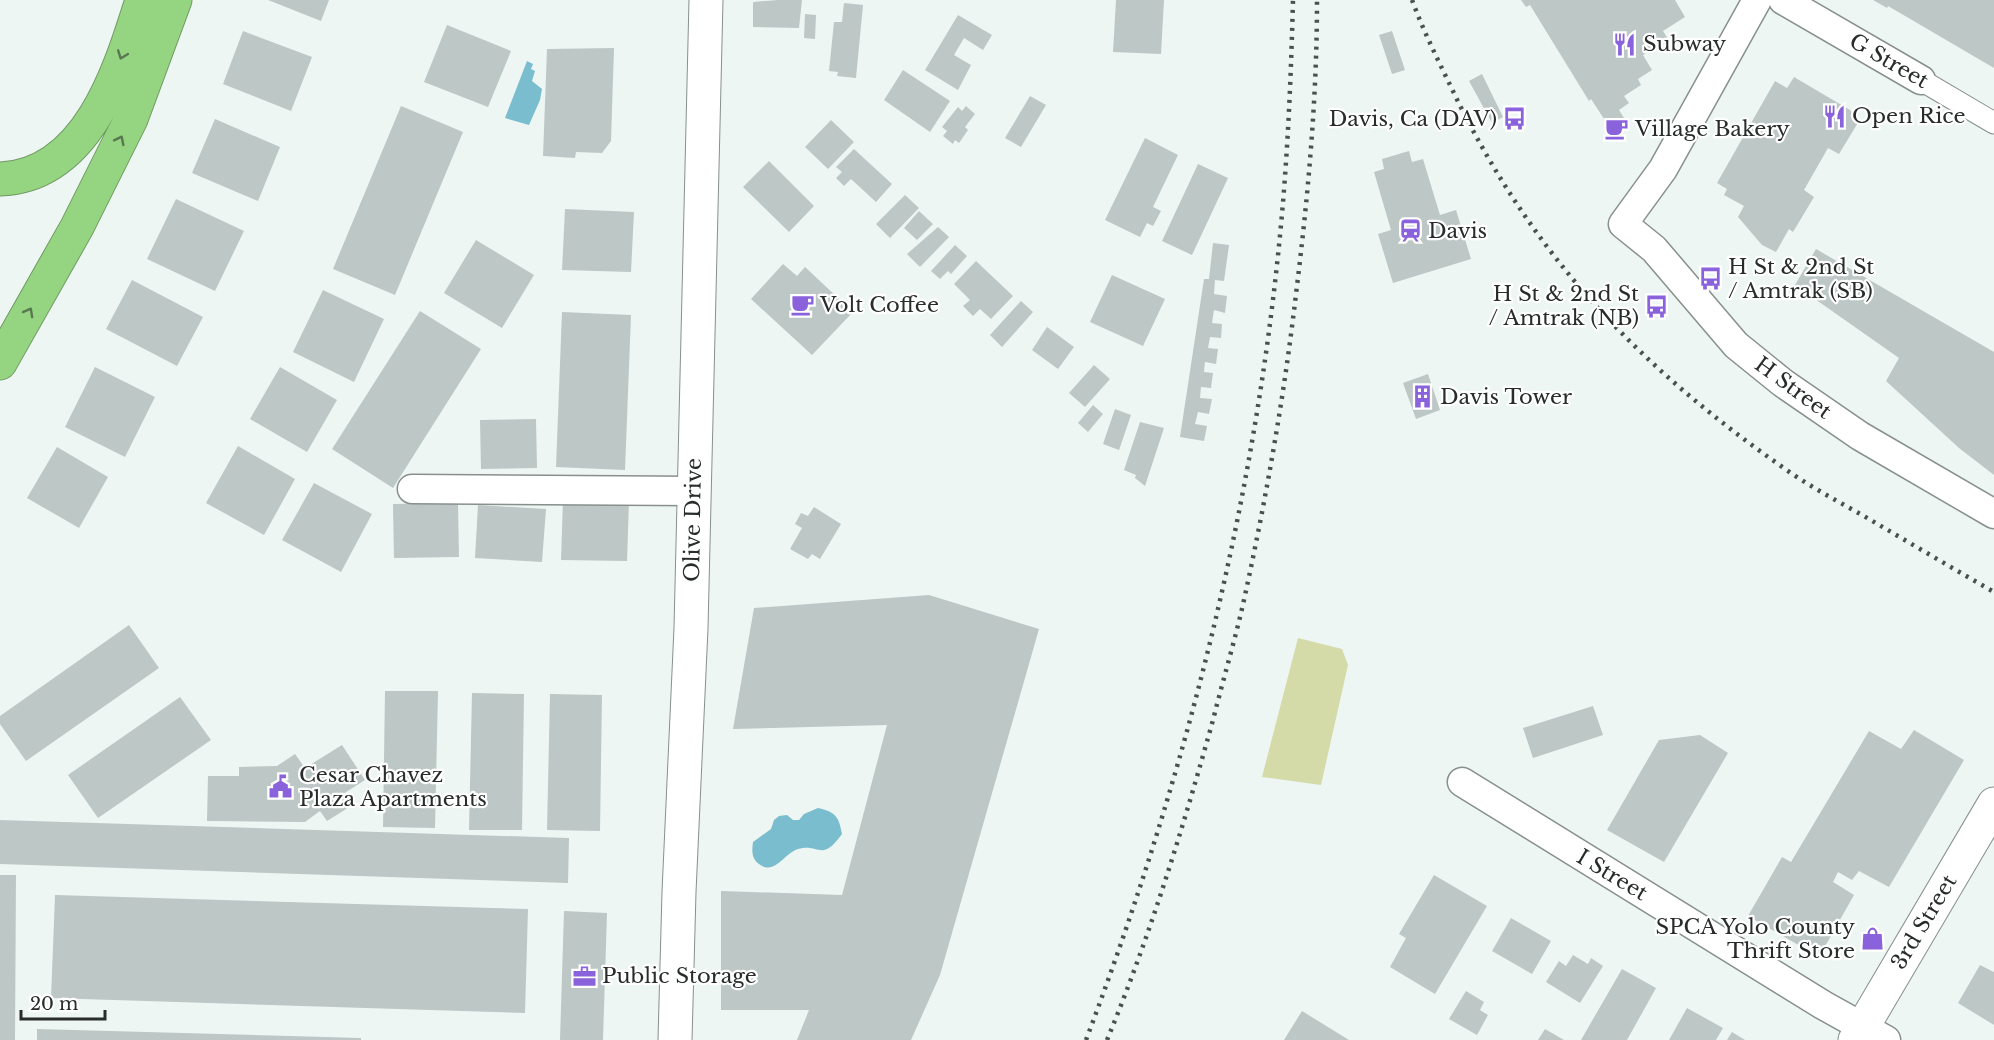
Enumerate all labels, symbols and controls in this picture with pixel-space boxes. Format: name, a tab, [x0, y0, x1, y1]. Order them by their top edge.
street label: G Street	[1845, 28, 1933, 94]
restaurant icon: Subway	[1612, 31, 1638, 57]
place label: Subway	[1643, 31, 1727, 57]
one-way arrow	[117, 49, 130, 60]
restaurant icon: Open Rice	[1821, 103, 1847, 129]
place label: Open Rice	[1852, 103, 1966, 129]
place label: Davis, Ca (DAV)	[1329, 106, 1497, 132]
bus stop icon: Davis, Ca (DAV)	[1502, 106, 1528, 132]
cafe icon: Village Bakery	[1604, 116, 1630, 142]
place label: Village Bakery	[1634, 116, 1790, 142]
one-way arrow	[113, 136, 124, 147]
station icon: Davis	[1397, 218, 1423, 244]
place label: Davis	[1428, 218, 1487, 244]
place label: H St & 2nd St / Amtrak (SB)	[1728, 254, 1874, 304]
bus stop icon: H St & 2nd St / Amtrak (SB)	[1697, 266, 1723, 292]
place label: H St & 2nd St / Amtrak (NB)	[1489, 281, 1639, 331]
cafe icon: Volt Coffee	[789, 292, 815, 318]
place label: Volt Coffee	[819, 292, 939, 318]
bus stop icon: H St & 2nd St / Amtrak (NB)	[1644, 293, 1670, 319]
one-way arrow	[22, 308, 33, 319]
street label: H Street	[1750, 351, 1837, 425]
building icon: Davis Tower	[1409, 384, 1435, 410]
place label: Davis Tower	[1440, 384, 1572, 410]
street label: Olive Drive	[679, 458, 707, 582]
place label: Cesar Chavez Plaza Apartments	[299, 762, 487, 812]
public building icon: Cesar Chavez Plaza Apartments	[268, 774, 294, 800]
street label: I Street	[1572, 844, 1652, 906]
street label: 3rd Street	[1886, 870, 1962, 974]
place label: SPCA Yolo County Thrift Store	[1656, 914, 1856, 964]
shop icon: SPCA Yolo County Thrift Store	[1860, 926, 1886, 952]
office icon: Public Storage	[571, 963, 597, 989]
place label: Public Storage	[602, 963, 757, 989]
scale bar	[21, 983, 105, 1021]
text: 20 m	[30, 993, 78, 1015]

